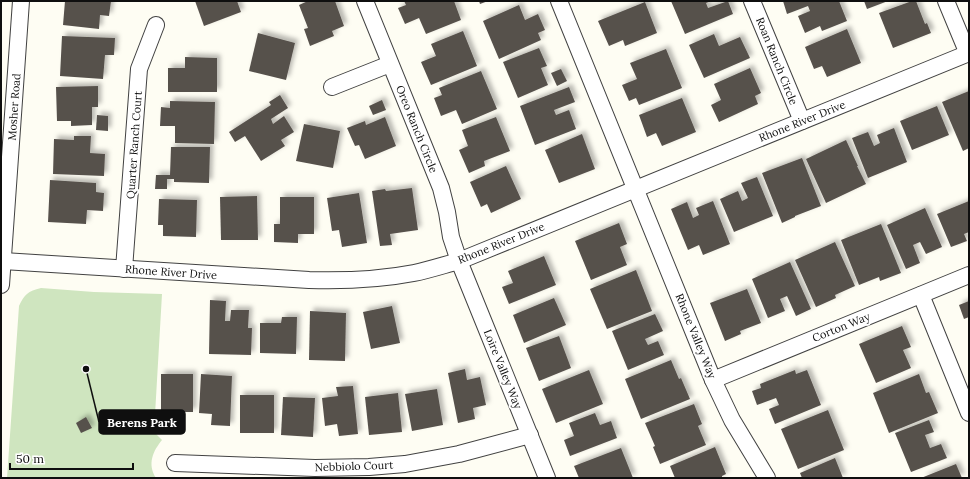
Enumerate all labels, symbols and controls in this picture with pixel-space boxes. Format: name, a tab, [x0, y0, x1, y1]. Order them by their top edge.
street label: Roan Ranch Circle	[753, 15, 801, 107]
street label: Mosher Road	[5, 73, 23, 141]
street label: Oreo Ranch Circle	[393, 83, 441, 175]
street label: Quarter Ranch Court	[123, 90, 145, 199]
street label: Rhone River Drive	[757, 97, 847, 145]
street label: Rhone River Drive	[456, 219, 546, 267]
street label: Rhone River Drive	[125, 262, 217, 282]
street label: Rhone Valley Way	[673, 291, 720, 381]
street label: Corton Way	[810, 309, 872, 345]
street label: Loire Valley Way	[481, 327, 525, 411]
callout: Berens Park	[99, 410, 185, 434]
text: Berens Park	[107, 415, 177, 430]
scale bar	[10, 445, 133, 471]
text: 50 m	[16, 451, 44, 466]
street label: Nebbiolo Court	[314, 458, 394, 474]

